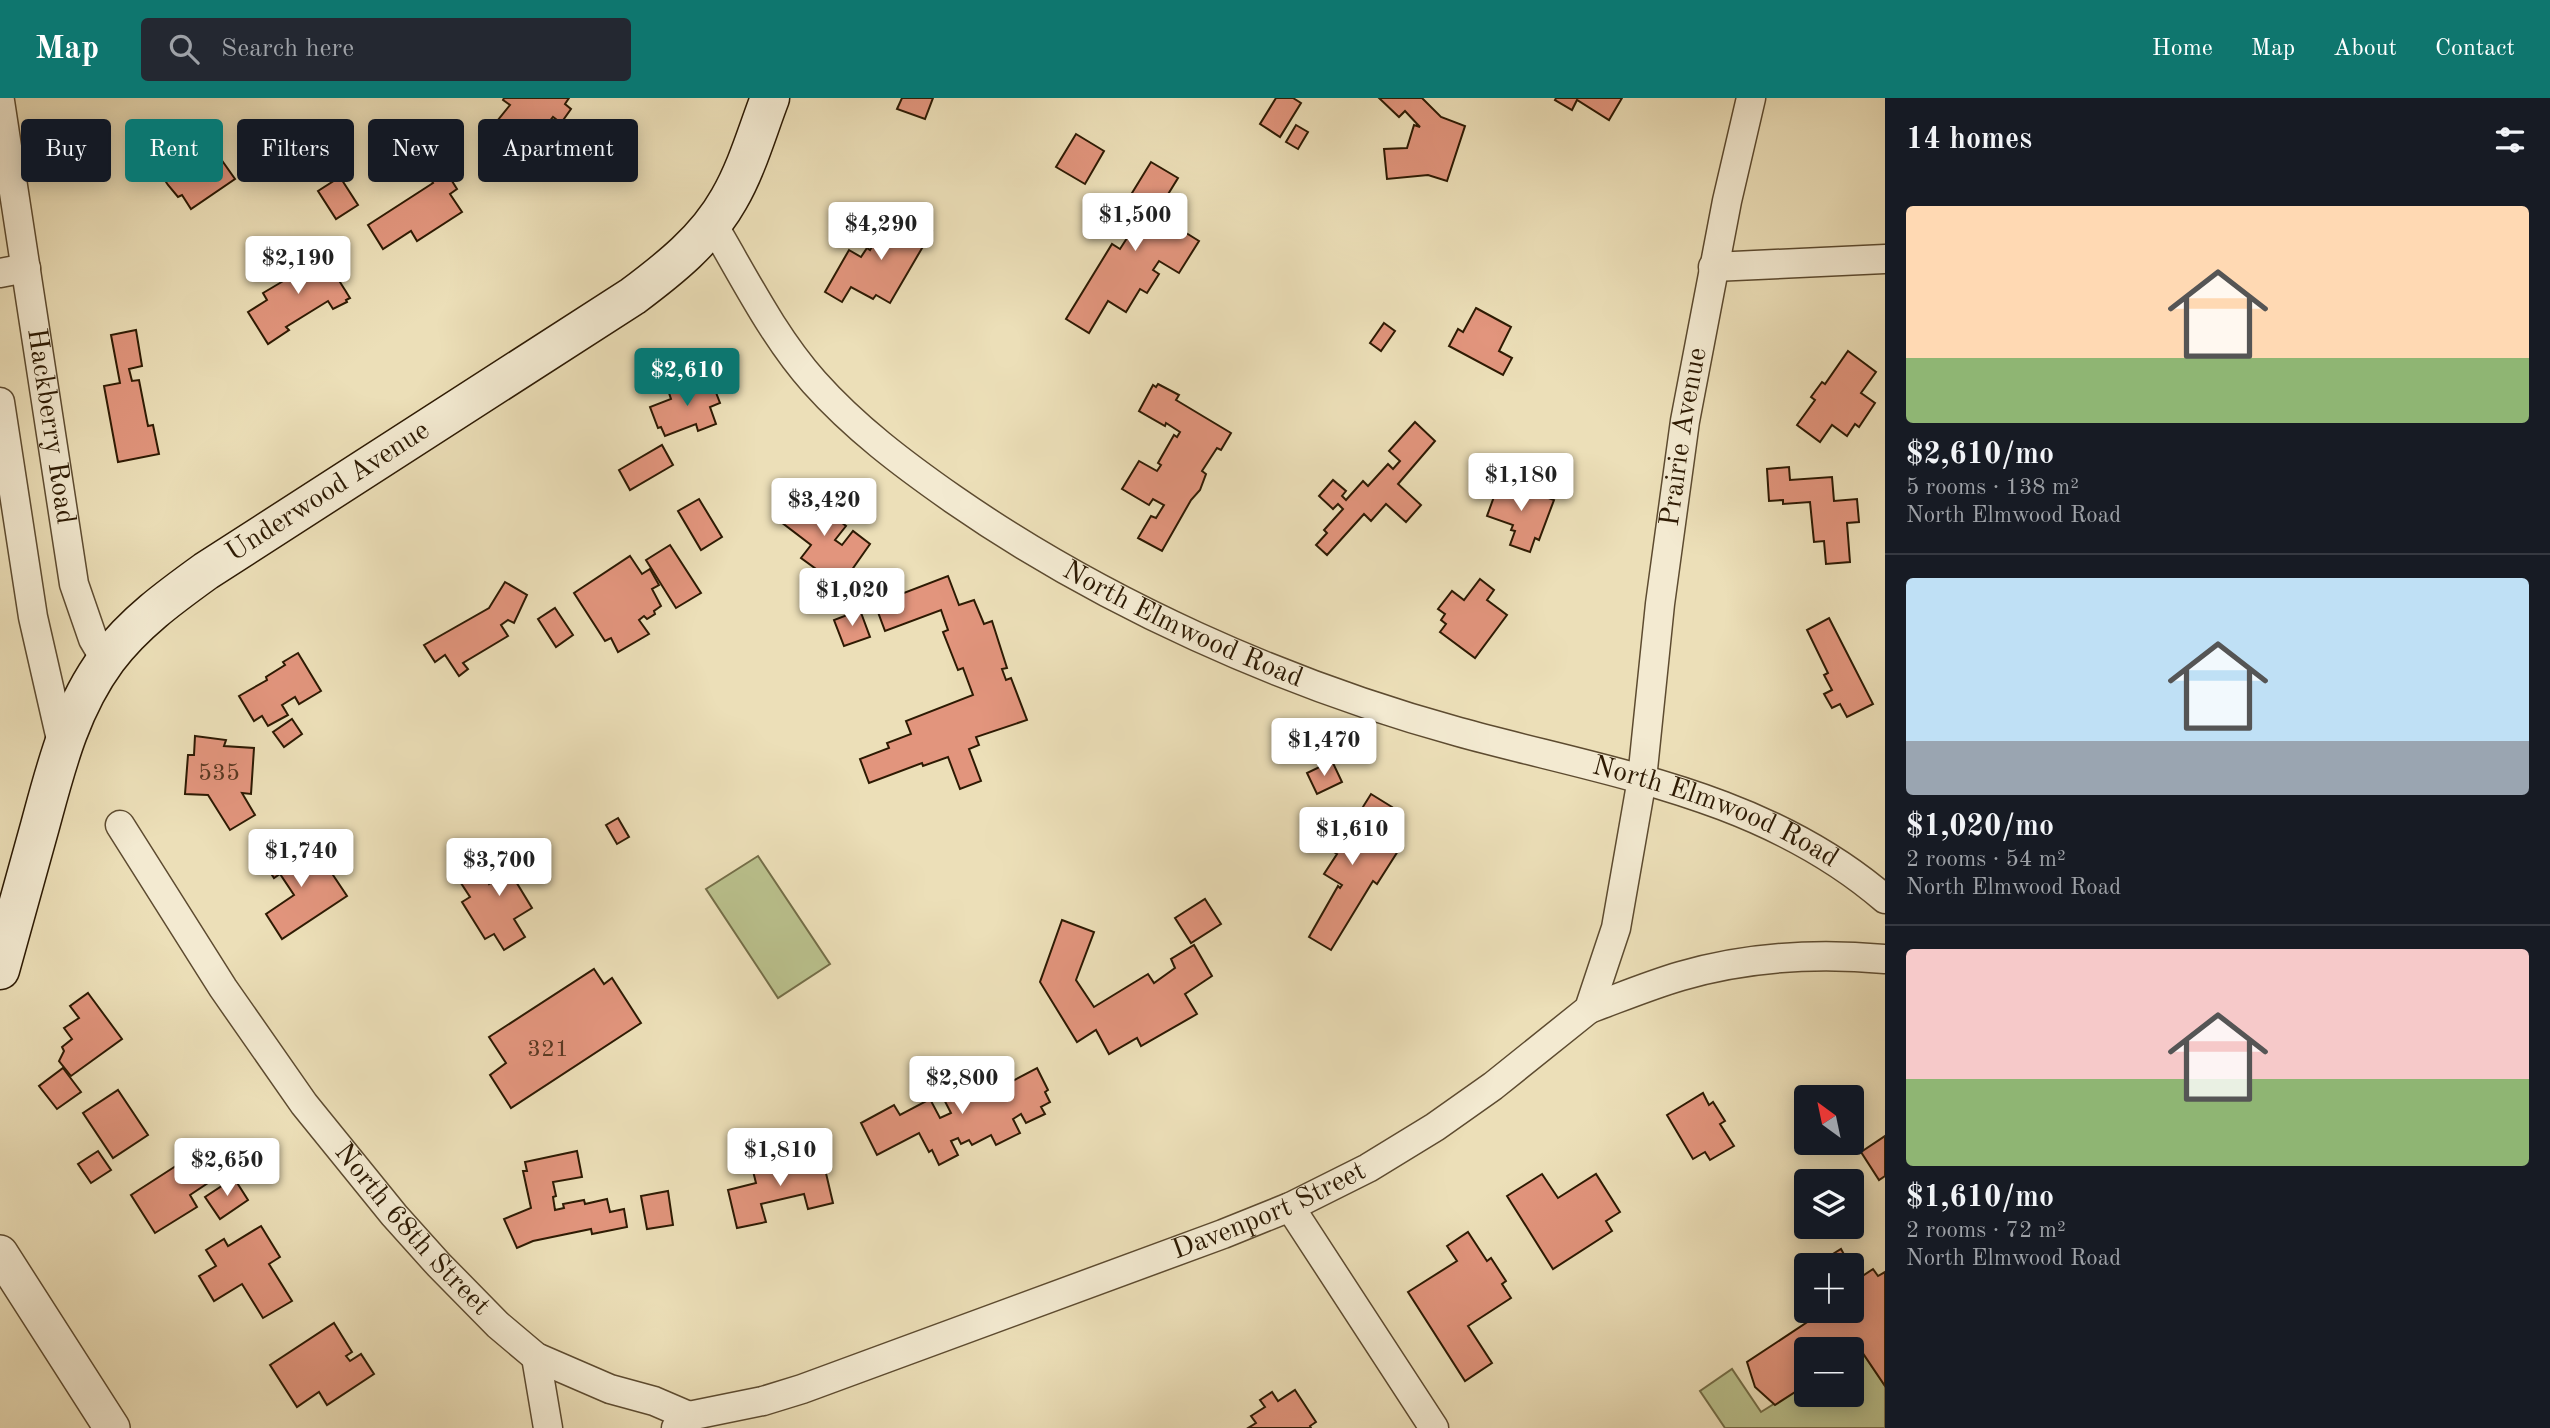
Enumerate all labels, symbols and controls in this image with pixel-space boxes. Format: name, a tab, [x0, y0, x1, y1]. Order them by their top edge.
search box	[141, 18, 631, 81]
icon: search	[165, 30, 203, 68]
text: Map	[35, 33, 99, 66]
text: Search here	[221, 36, 354, 62]
text: Home	[2152, 37, 2213, 61]
text: Map	[2251, 37, 2295, 61]
text: About	[2333, 37, 2397, 61]
text: Contact	[2435, 37, 2515, 61]
chip: Buy	[21, 119, 111, 182]
chip: Rent	[125, 119, 223, 182]
chip: Filters	[237, 119, 354, 182]
chip: New	[368, 119, 464, 182]
chip: Apartment	[478, 119, 638, 182]
icon: filters	[2491, 121, 2529, 159]
text: 14 homes	[1906, 125, 2032, 155]
pin: $1,500	[1078, 194, 1192, 253]
pin: $4,290	[824, 202, 938, 262]
text: $1,500	[1098, 204, 1172, 227]
text: $4,290	[844, 213, 918, 236]
pin: $2,190	[241, 236, 355, 296]
text: $2,190	[261, 247, 335, 270]
icon: home	[2155, 251, 2281, 377]
street label: Hackberry Road	[21, 326, 79, 526]
street label: Prairie Avenue	[1657, 345, 1713, 528]
pin: $2,610	[630, 348, 744, 408]
text: $2,610	[650, 359, 724, 382]
street label: Underwood Avenue	[222, 417, 435, 568]
text: $2,610/mo	[1906, 440, 2054, 470]
pin: $1,180	[1464, 454, 1578, 513]
text: $1,180	[1484, 464, 1558, 487]
text: 5 rooms · 138 m²	[1906, 476, 2079, 499]
pin: $3,420	[767, 478, 881, 538]
text: $3,420	[787, 489, 861, 512]
text: North Elmwood Road	[1906, 504, 2121, 527]
street label: North Elmwood Road	[1058, 557, 1306, 693]
pin: $1,020	[795, 568, 909, 628]
text: $1,020	[815, 579, 889, 602]
icon: home	[2155, 623, 2281, 749]
pin: $1,470	[1267, 718, 1381, 778]
text: $1,470	[1287, 729, 1361, 752]
street label: North Elmwood Road	[1589, 753, 1843, 874]
house number: 535	[198, 762, 240, 786]
pin: $1,610	[1295, 808, 1409, 867]
text: $1,020/mo	[1906, 812, 2054, 842]
text: $1,610	[1315, 818, 1389, 841]
pin: $1,740	[244, 830, 358, 889]
pin: $3,700	[442, 838, 556, 898]
text: $1,740	[264, 840, 338, 863]
text: 2 rooms · 54 m²	[1906, 848, 2066, 871]
text: $3,700	[462, 849, 536, 872]
text: North Elmwood Road	[1906, 876, 2121, 899]
icon: home	[2155, 994, 2281, 1120]
house number: 321	[527, 1038, 569, 1062]
pin: $2,800	[905, 1056, 1019, 1116]
text: $2,800	[925, 1067, 999, 1090]
north arrow	[1794, 1085, 1864, 1155]
map controls	[1794, 1085, 1864, 1407]
pin: $1,810	[723, 1128, 837, 1188]
pin: $2,650	[170, 1138, 284, 1198]
street label: North 68th Street	[328, 1139, 495, 1321]
text: $1,810	[743, 1139, 817, 1162]
text: $2,650	[190, 1149, 264, 1172]
street label: Davenport Street	[1169, 1157, 1371, 1265]
button: layers	[1794, 1169, 1864, 1239]
text: $1,610/mo	[1906, 1183, 2054, 1213]
text: 2 rooms · 72 m²	[1906, 1219, 2066, 1242]
text: North Elmwood Road	[1906, 1247, 2121, 1270]
button: +	[1794, 1253, 1864, 1323]
button: −	[1794, 1337, 1864, 1407]

